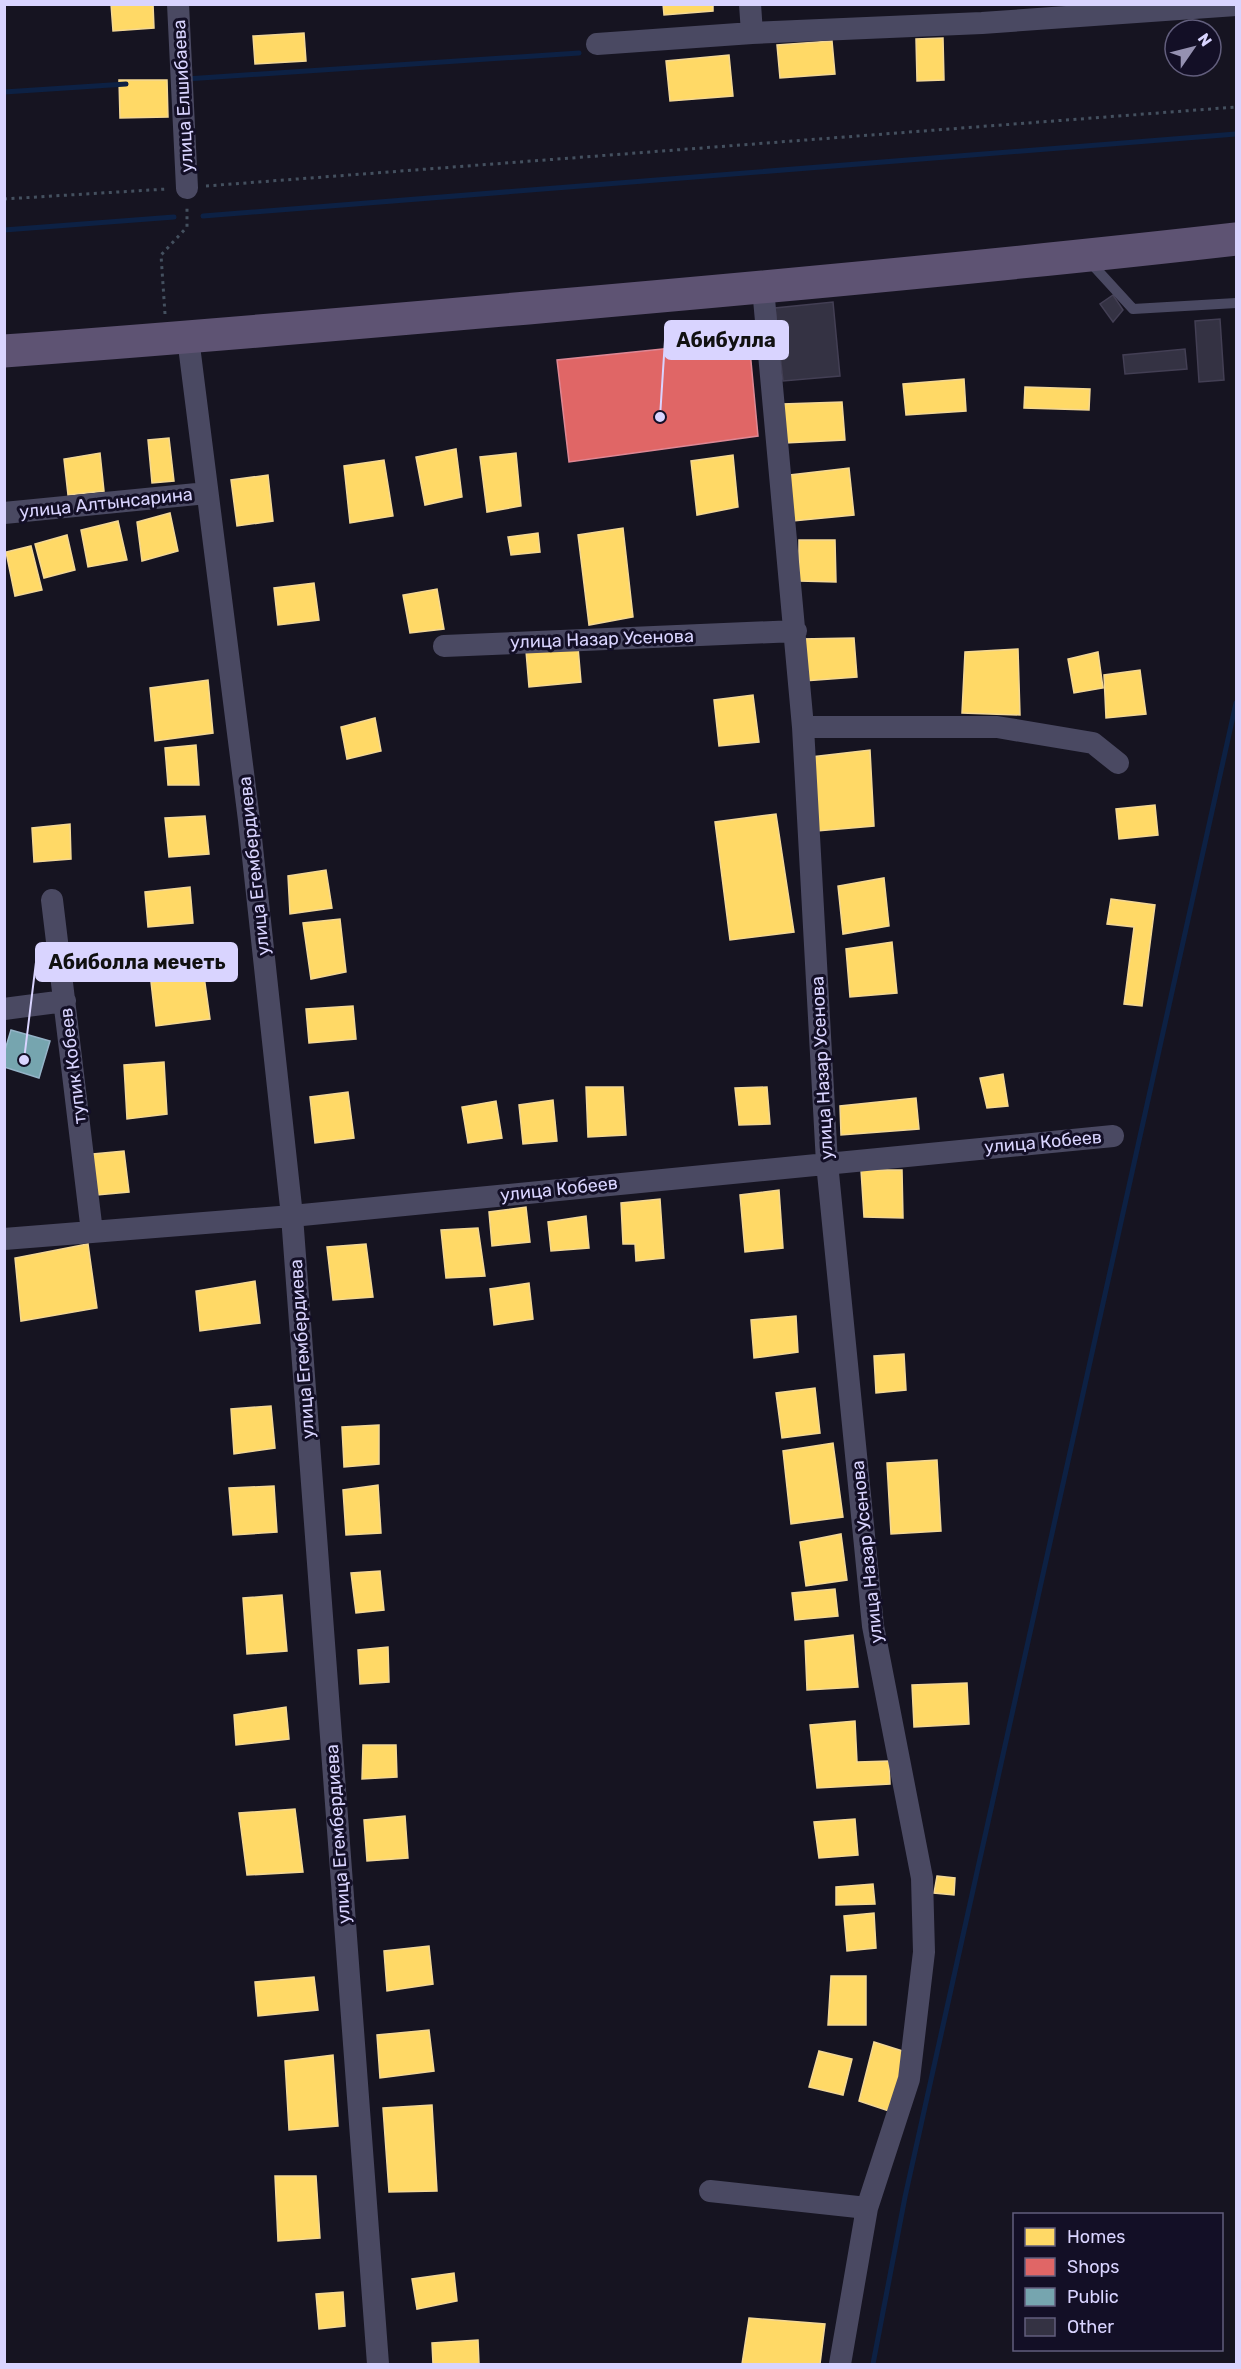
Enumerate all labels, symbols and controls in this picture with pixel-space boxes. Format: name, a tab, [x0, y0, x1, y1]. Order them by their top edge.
north arrow	[1163, 18, 1223, 78]
street label: улица Елшибаева	[168, 19, 198, 173]
text: N	[1194, 30, 1216, 50]
callout: Абибулла	[665, 321, 788, 359]
text: Абибулла	[676, 328, 776, 352]
street label: улица Алтынсарина	[18, 483, 194, 523]
street label: улица Назар Усенова	[510, 625, 694, 653]
street label: улица Егембердиева	[234, 775, 274, 957]
callout: Абиболла мечеть	[36, 943, 237, 981]
text: Абиболла мечеть	[48, 950, 226, 974]
street label: улица Назар Усенова	[806, 976, 838, 1160]
street label: тупик Кобеев	[55, 1007, 91, 1125]
street label: улица Кобеев	[983, 1126, 1103, 1158]
street label: улица Кобеев	[499, 1172, 619, 1206]
street label: улица Егембердиева	[285, 1258, 319, 1440]
street label: улица Назар Усенова	[846, 1459, 888, 1645]
street label: улица Егембердиева	[321, 1743, 355, 1925]
legend	[1013, 2213, 1223, 2351]
text: Homes	[1067, 2226, 1125, 2248]
text: Shops	[1067, 2256, 1119, 2278]
text: Public	[1067, 2286, 1119, 2308]
text: Other	[1067, 2316, 1114, 2338]

